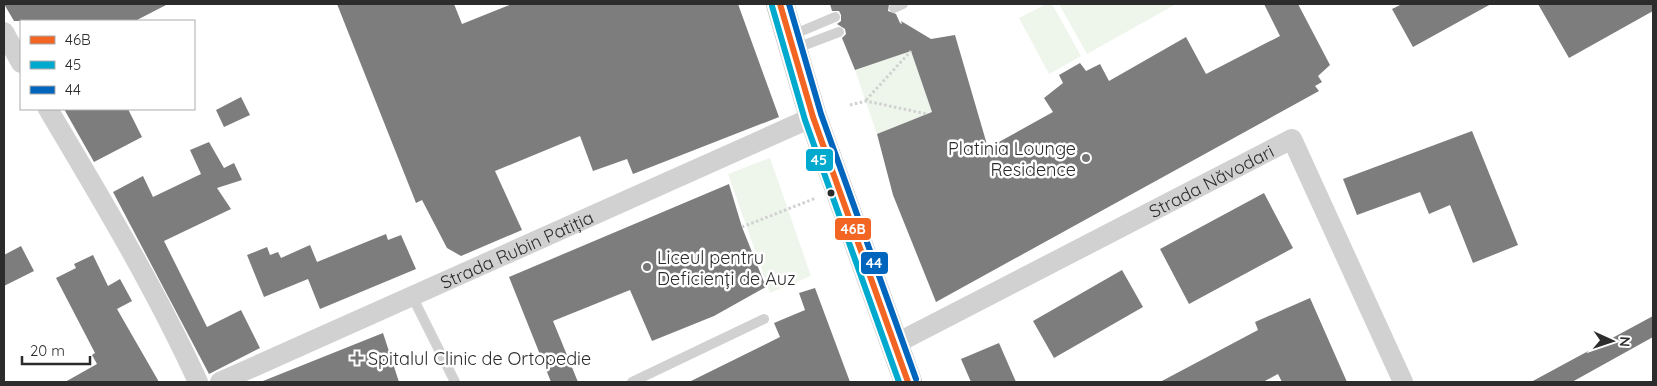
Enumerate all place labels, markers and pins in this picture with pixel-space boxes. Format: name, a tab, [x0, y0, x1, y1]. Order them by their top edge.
place label: Platinia Lounge Residence	[948, 137, 1076, 181]
marker: Platinia Lounge Residence	[1080, 152, 1092, 164]
unlabelled marker	[826, 188, 836, 198]
place label: Liceul pentru Deficienți de Auz	[657, 246, 796, 290]
marker: Liceul pentru Deficienți de Auz	[641, 261, 653, 273]
place label: Spitalul Clinic de Ortopedie	[368, 347, 591, 370]
marker: Spitalul Clinic de Ortopedie	[350, 351, 364, 365]

